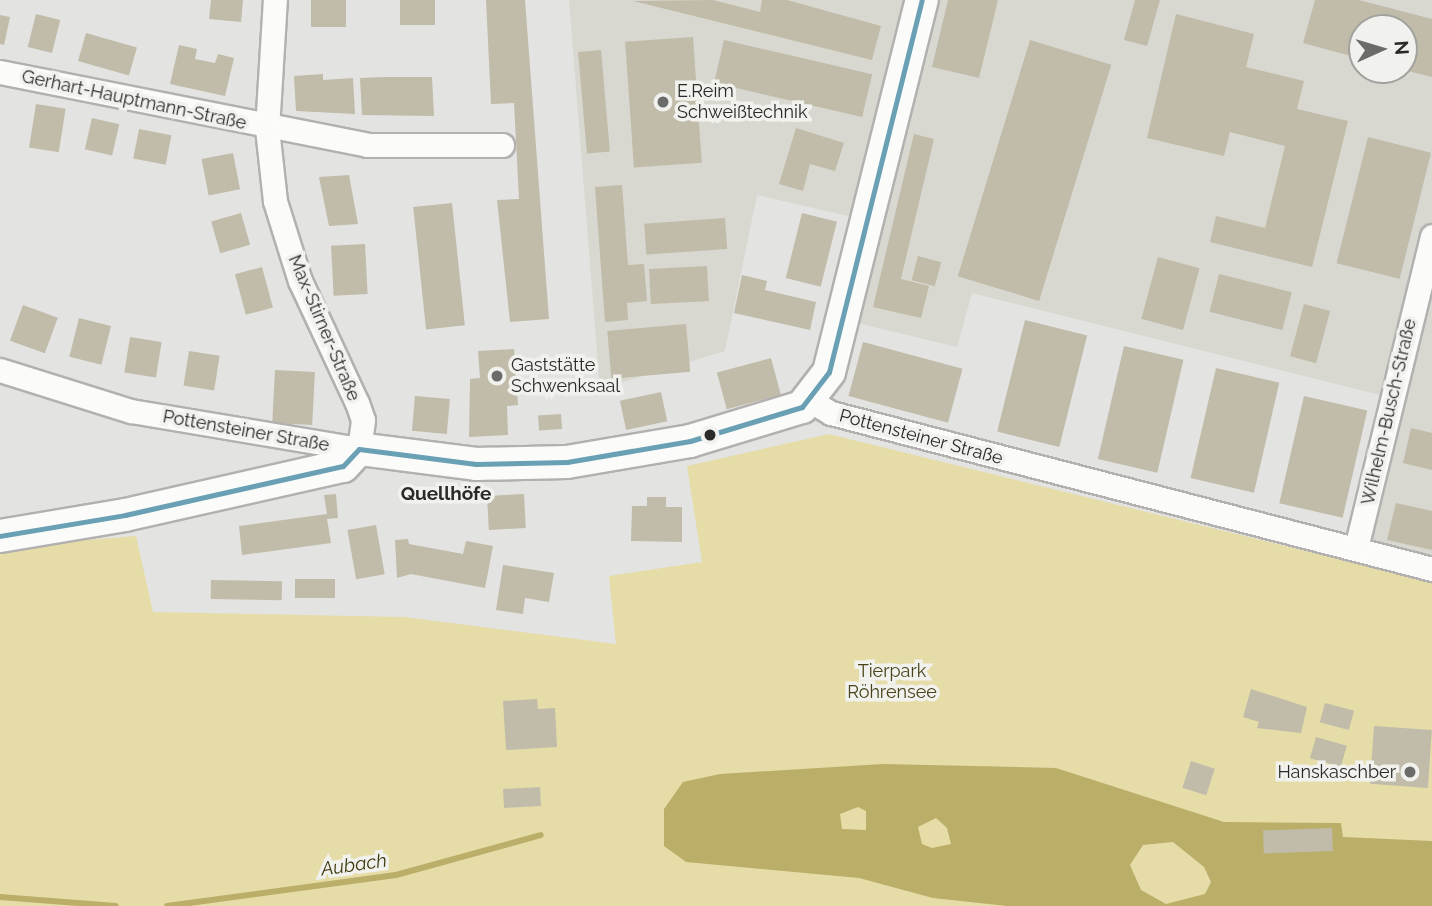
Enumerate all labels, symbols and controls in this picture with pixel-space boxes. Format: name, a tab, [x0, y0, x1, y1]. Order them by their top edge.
north arrow	[1348, 14, 1418, 84]
text: N	[1390, 40, 1413, 56]
street label: Gerhart-Hauptmann-Straße	[20, 66, 248, 134]
place label: E.Reim Schweißtechnik	[677, 81, 807, 124]
marker: E.Reim Schweißtechnik	[655, 94, 671, 110]
street label: Max-Stirner-Straße	[283, 252, 365, 404]
street label: Wilhelm-Busch-Straße	[1357, 317, 1421, 507]
place label: Gaststätte Schwenksaal	[511, 355, 620, 398]
marker: Gaststätte Schwenksaal	[489, 368, 505, 384]
street label: Pottensteiner Straße	[837, 405, 1005, 469]
street label: Pottensteiner Straße	[161, 406, 331, 456]
unlabelled marker	[703, 428, 717, 442]
district label: Quellhöfe	[401, 483, 491, 505]
park label: Tierpark Röhrensee	[847, 661, 937, 704]
place label: Hanskaschber	[1277, 761, 1396, 783]
marker: Hanskaschber	[1402, 764, 1418, 780]
water label: Aubach	[320, 849, 388, 881]

